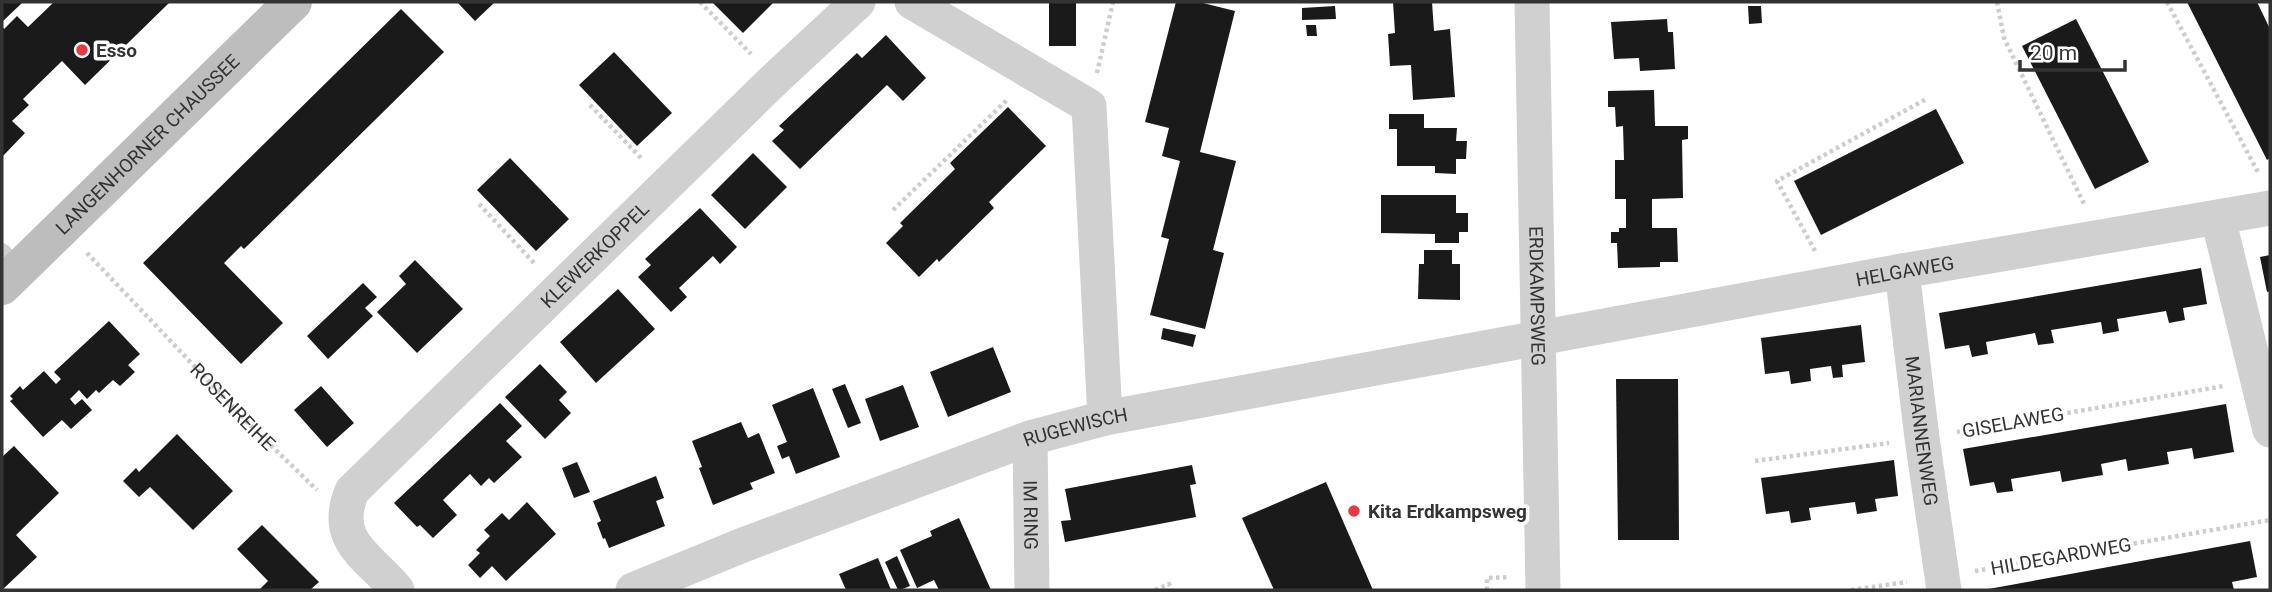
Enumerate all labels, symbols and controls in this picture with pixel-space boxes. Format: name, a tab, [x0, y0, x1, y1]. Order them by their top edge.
scale bar	[2020, 28, 2125, 72]
place label: Esso	[96, 39, 137, 62]
text: 20 m	[2030, 41, 2077, 65]
marker: Esso	[74, 42, 90, 58]
street label: LANGENHORNER CHAUSSEE	[51, 50, 244, 239]
street label: KLEWERKOPPEL	[536, 197, 654, 313]
street label: ERDKAMPSWEG	[1524, 226, 1550, 366]
street label: HELGAWEG	[1854, 251, 1956, 291]
street label: MARIANNENWEG	[1900, 355, 1943, 507]
street label: ROSENREIHE	[185, 358, 280, 456]
street label: GISELAWEG	[1960, 402, 2066, 443]
street label: RUGEWISCH	[1020, 403, 1130, 452]
street label: IM RING	[1019, 480, 1042, 550]
place label: Kita Erdkampsweg	[1368, 500, 1527, 523]
marker: Kita Erdkampsweg	[1346, 503, 1362, 519]
street label: HILDEGARDWEG	[1989, 533, 2133, 580]

